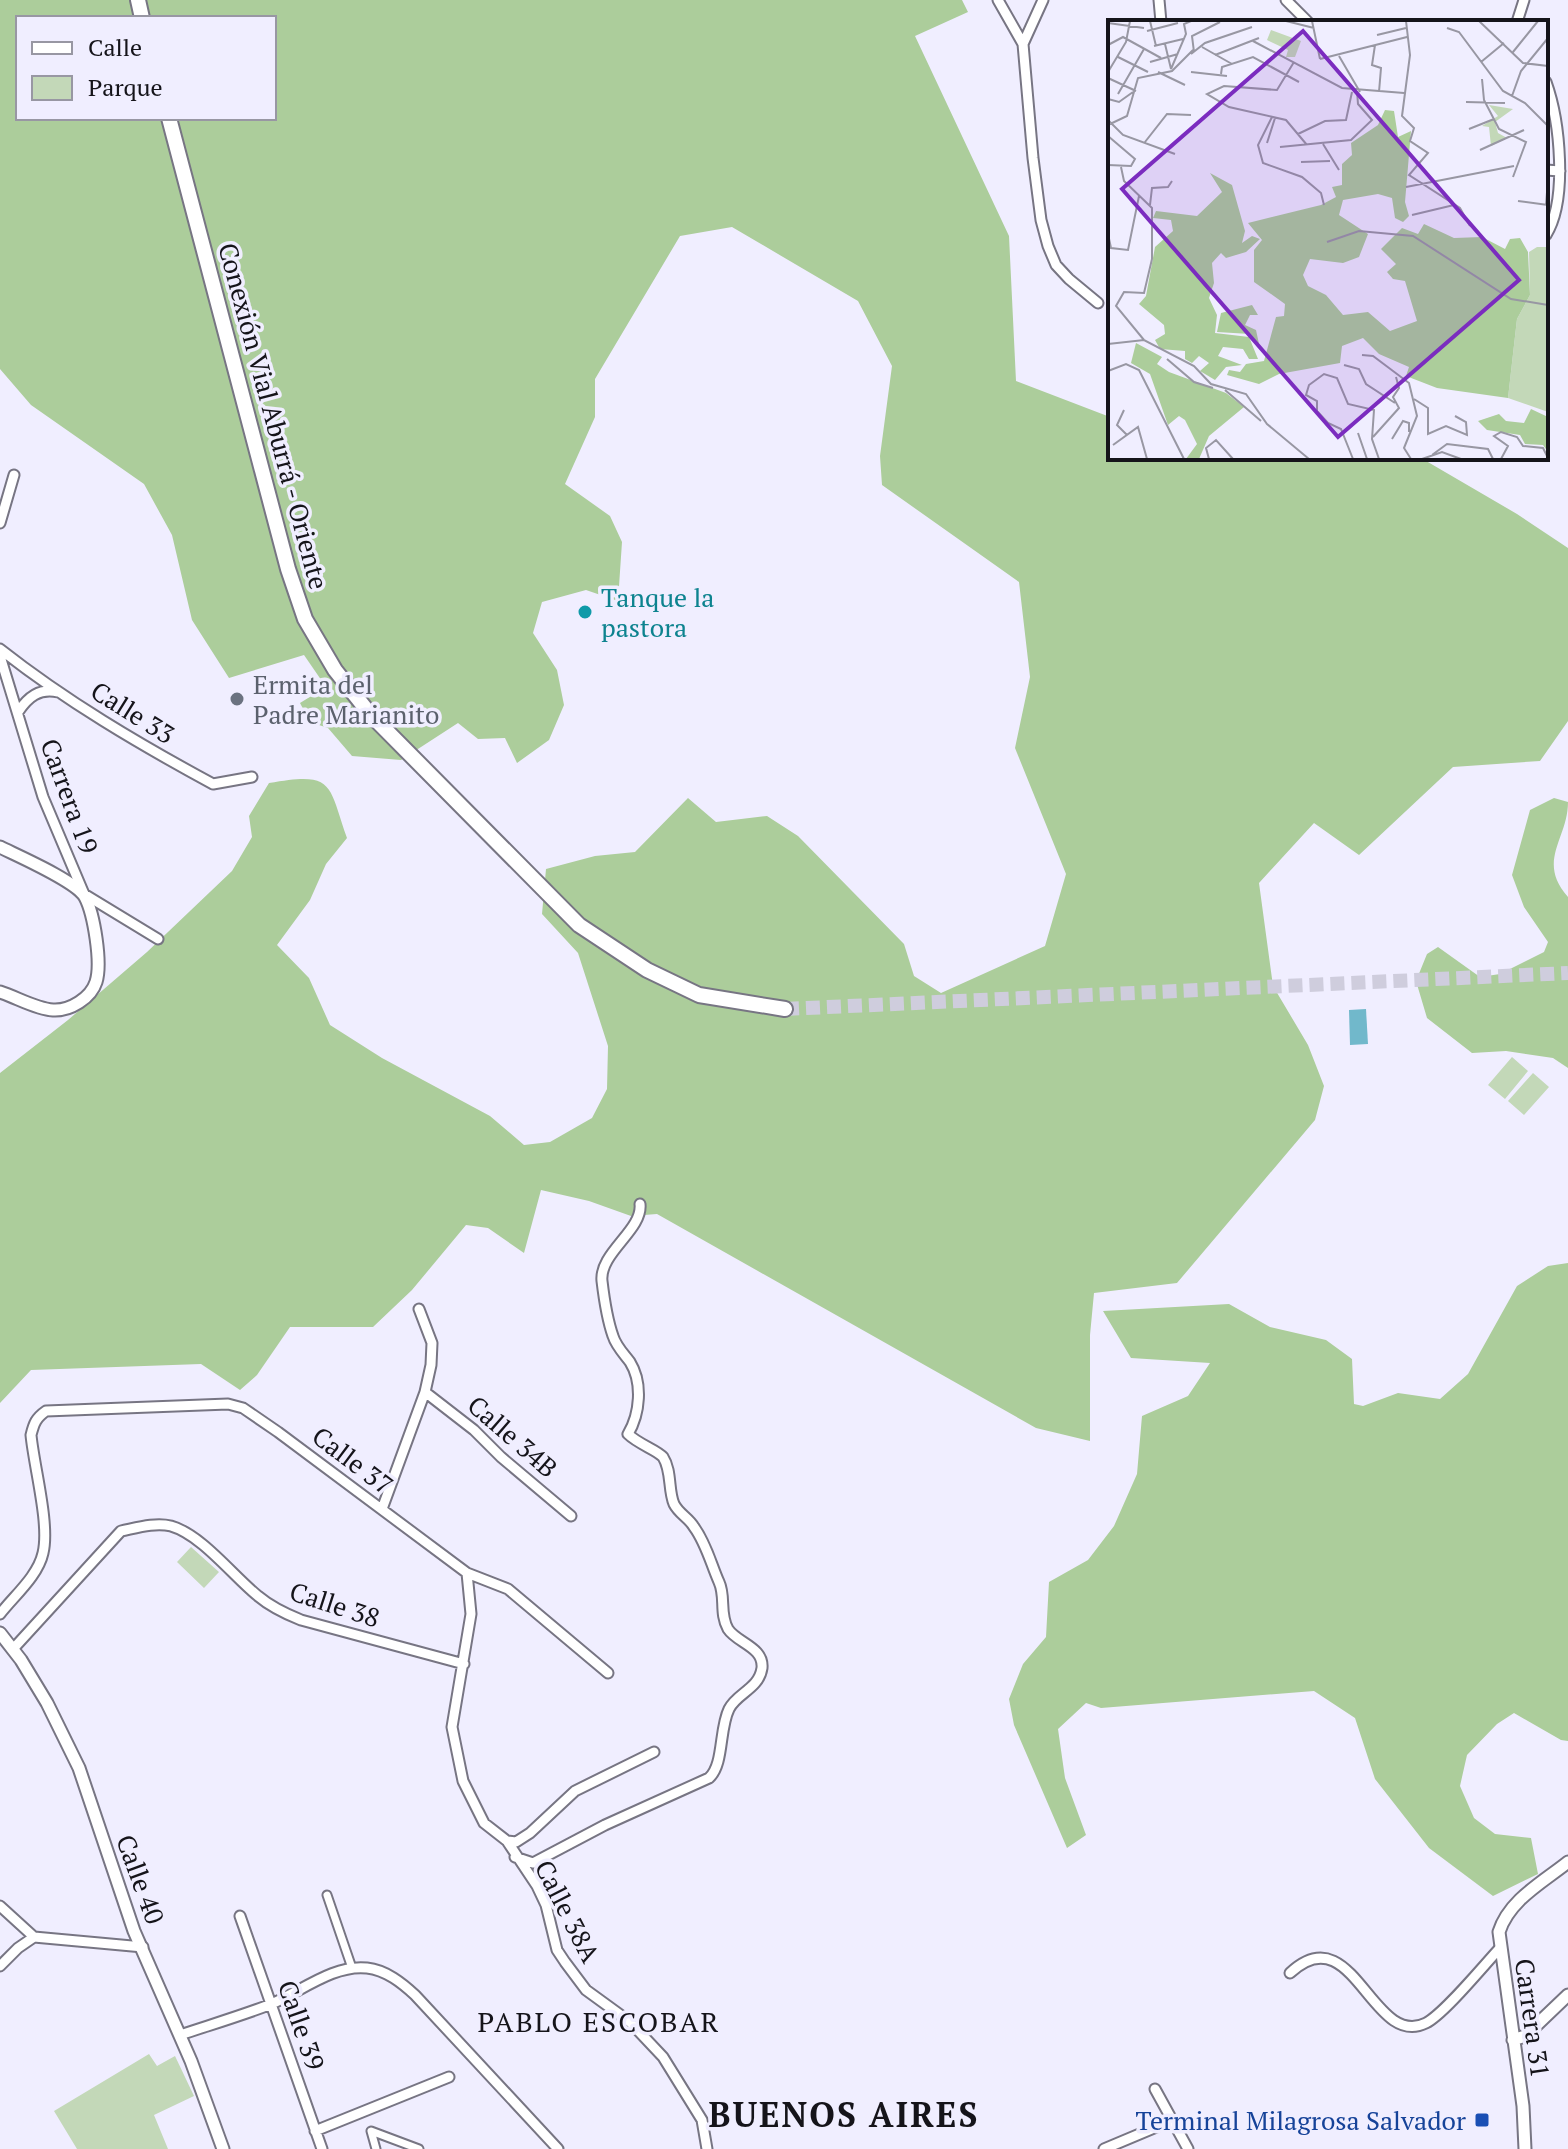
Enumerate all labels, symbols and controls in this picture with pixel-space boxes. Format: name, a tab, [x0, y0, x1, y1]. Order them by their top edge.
legend	[16, 16, 276, 120]
inset map	[1108, 20, 1548, 460]
text: Calle	[88, 31, 142, 63]
text: Parque	[88, 71, 163, 103]
street label: Conexión Vial Aburrá - Oriente	[211, 239, 337, 593]
place label: Tanque la pastora	[601, 580, 714, 644]
marker: Tanque la pastora	[576, 603, 594, 621]
place label: Ermita del Padre Marianito	[253, 667, 439, 731]
street label: Calle 33	[85, 673, 181, 751]
marker: Ermita del Padre Marianito	[228, 690, 246, 708]
street label: Carrera 19	[33, 734, 107, 858]
street label: Calle 34B	[461, 1388, 565, 1484]
street label: Calle 37	[306, 1419, 400, 1501]
street label: Calle 38	[286, 1574, 384, 1634]
street label: Calle 40	[109, 1830, 173, 1928]
street label: Calle 38A	[528, 1854, 608, 1968]
street label: Carrera 31	[1508, 1956, 1558, 2080]
street label: Calle 39	[271, 1976, 333, 2074]
district label: PABLO ESCOBAR	[478, 2003, 720, 2040]
district label: BUENOS AIRES	[709, 2092, 979, 2137]
place label: Terminal Milagrosa Salvador	[1135, 2103, 1466, 2137]
marker: Terminal Milagrosa Salvador	[1473, 2111, 1491, 2129]

